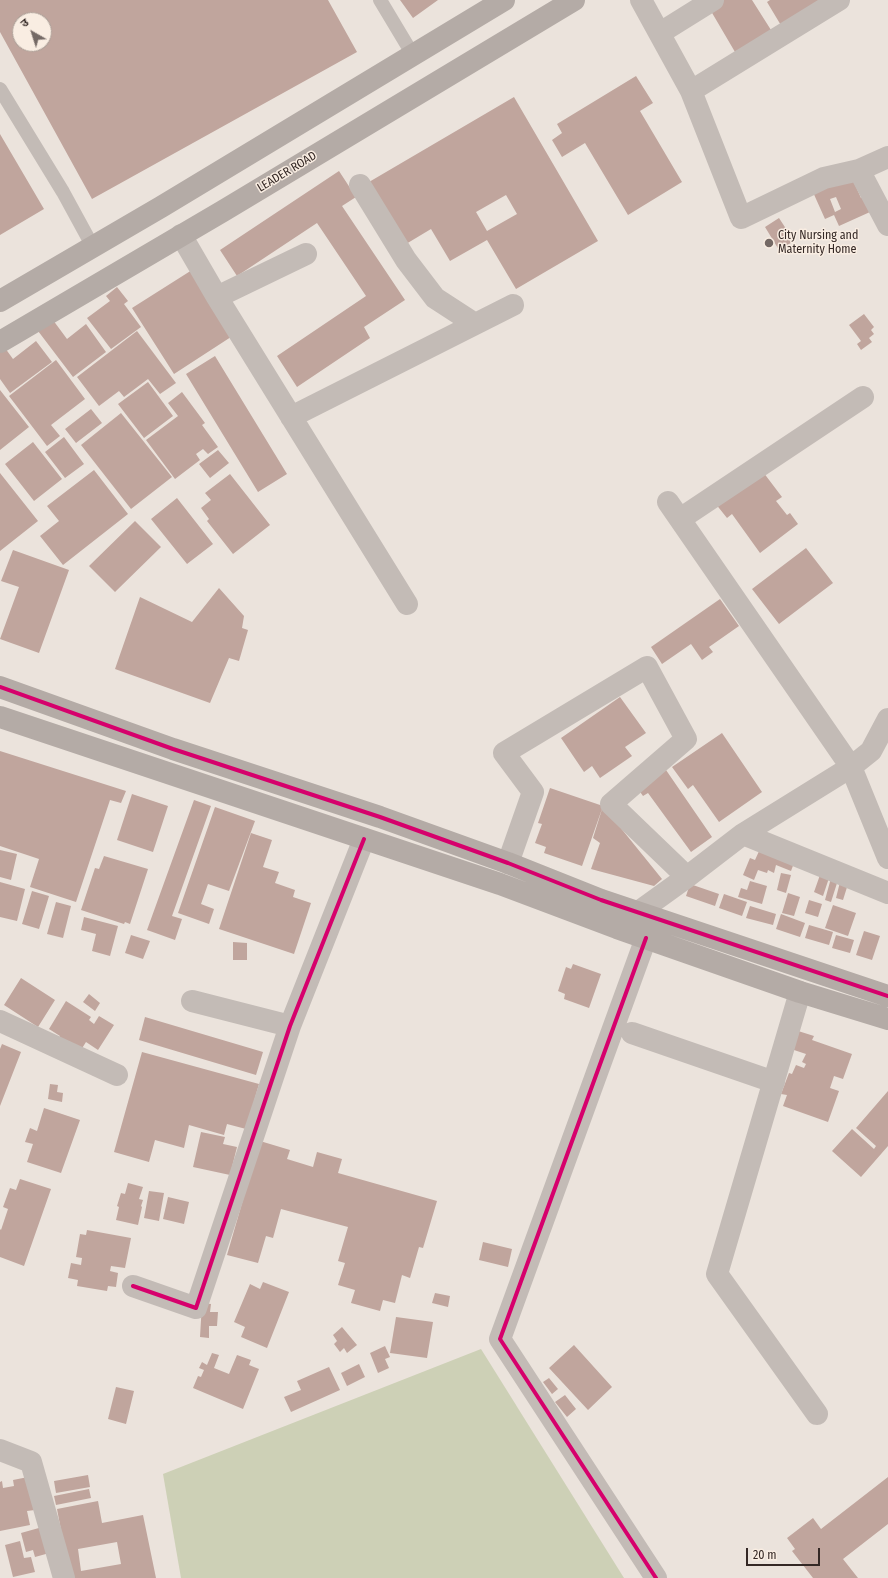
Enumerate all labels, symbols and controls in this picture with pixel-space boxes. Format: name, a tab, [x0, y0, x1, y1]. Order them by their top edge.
north arrow	[12, 12, 52, 52]
text: उ	[18, 16, 31, 30]
street label: LEADER ROAD	[255, 149, 319, 195]
place label: City Nursing and Maternity Home	[778, 229, 858, 257]
marker: City Nursing and Maternity Home	[763, 237, 775, 249]
scale bar	[748, 1540, 822, 1566]
text: 20 m	[753, 1548, 777, 1562]

